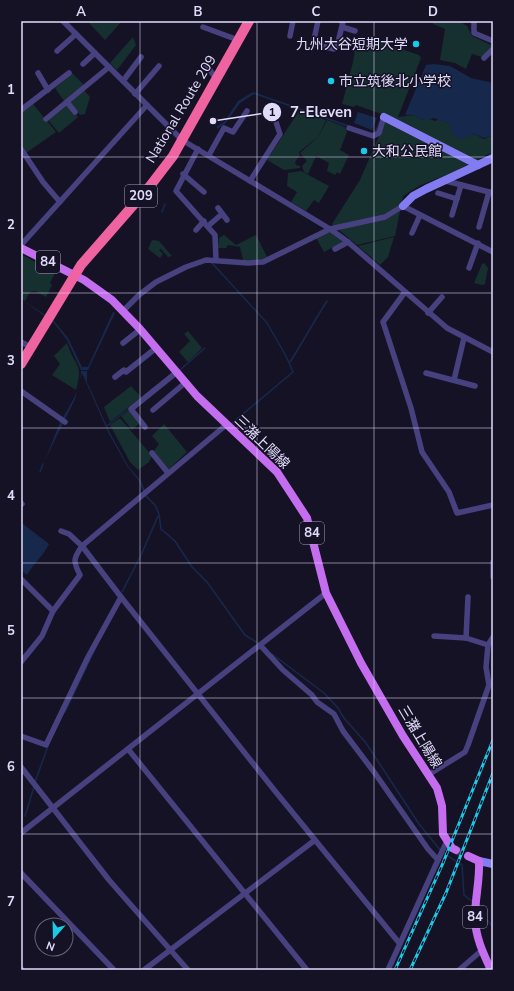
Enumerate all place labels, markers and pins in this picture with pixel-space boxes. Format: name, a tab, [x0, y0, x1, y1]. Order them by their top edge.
place label: 九州大谷短期大学	[296, 35, 408, 54]
marker: 九州大谷短期大学	[411, 39, 421, 49]
place label: 市立筑後北小学校	[339, 72, 451, 91]
marker: 市立筑後北小学校	[326, 76, 336, 86]
callout: 7-Eleven	[262, 98, 360, 125]
place label: 大和公民館	[372, 142, 442, 161]
marker: 大和公民館	[359, 146, 369, 156]

